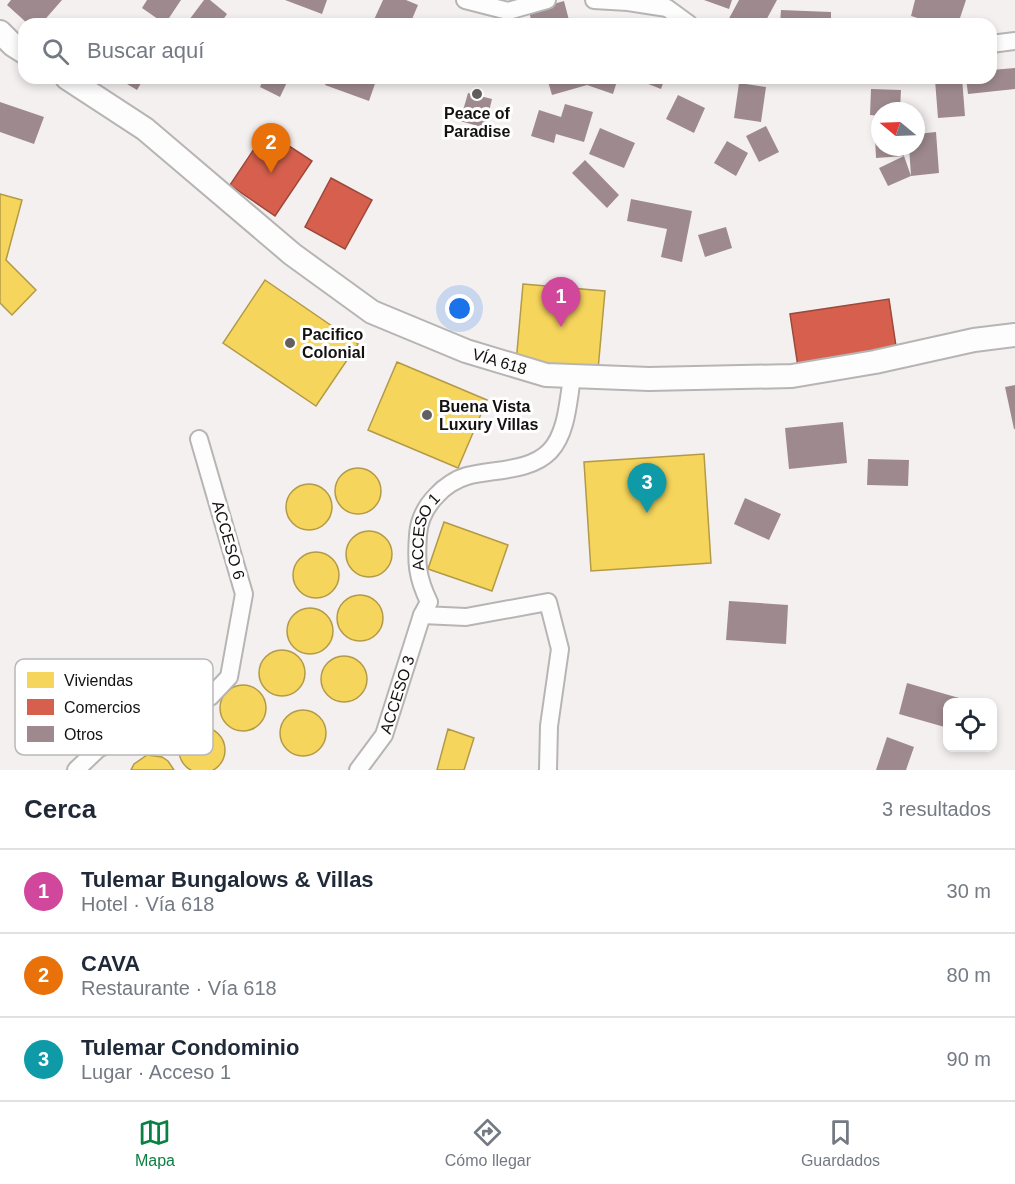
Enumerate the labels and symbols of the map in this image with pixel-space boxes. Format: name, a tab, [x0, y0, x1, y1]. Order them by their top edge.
marker: Peace of Paradise	[470, 87, 484, 101]
north arrow	[871, 102, 925, 156]
place label: Peace of Paradise	[444, 105, 511, 140]
pin: 2	[252, 124, 290, 173]
pin: 1	[542, 278, 580, 327]
your location	[445, 294, 474, 323]
place label: Pacifico Colonial	[302, 326, 365, 361]
marker: Pacifico Colonial	[283, 336, 297, 350]
street label: VÍA 618	[470, 345, 529, 378]
place label: Buena Vista Luxury Villas	[439, 398, 538, 433]
marker: Buena Vista Luxury Villas	[420, 408, 434, 422]
pin: 3	[628, 464, 666, 513]
street label: ACCESO 1	[409, 490, 443, 572]
street label: ACCESO 6	[209, 499, 248, 581]
street label: ACCESO 3	[377, 653, 418, 736]
legend	[15, 659, 213, 755]
text: Viviendas	[64, 672, 133, 689]
text: Comercios	[64, 699, 140, 716]
text: Otros	[64, 726, 103, 743]

